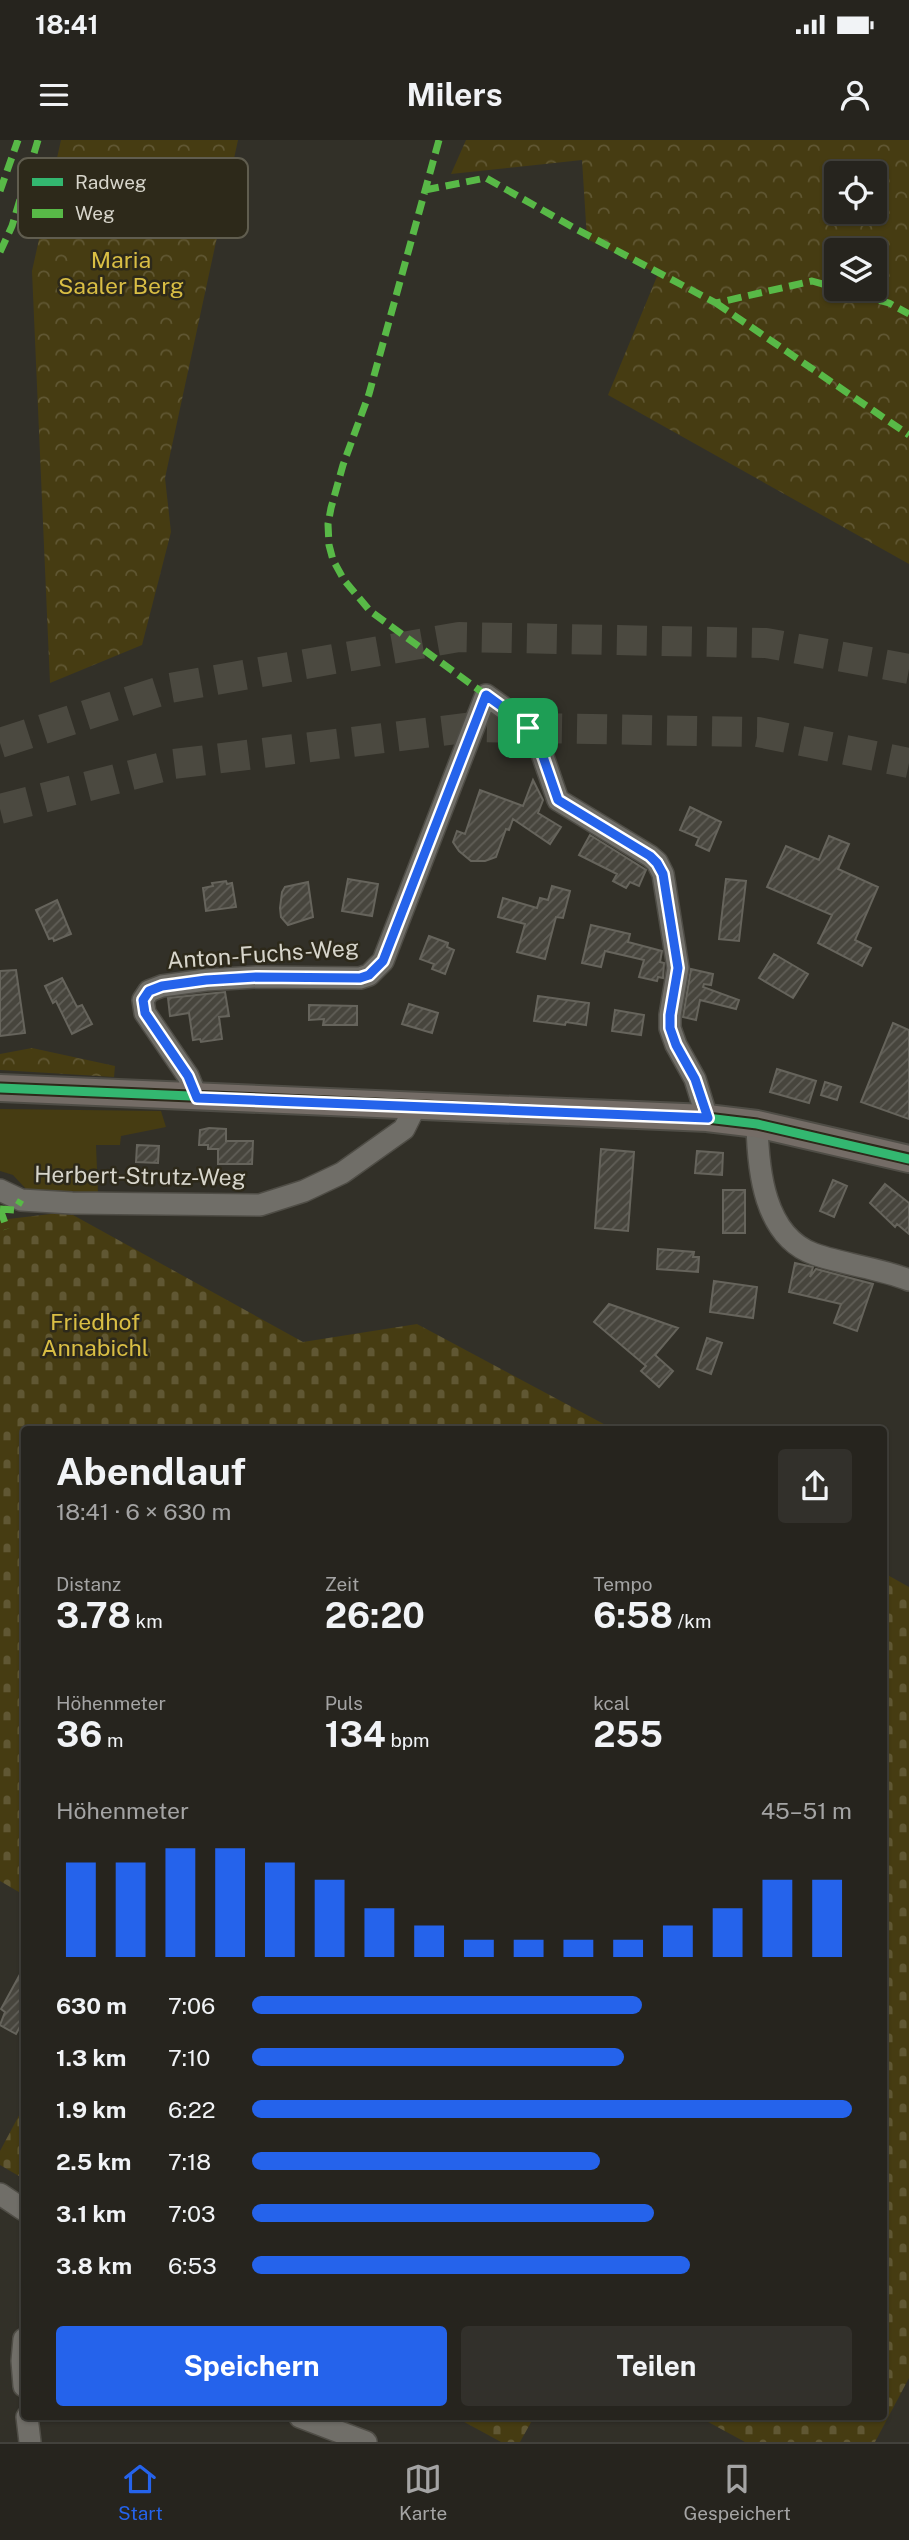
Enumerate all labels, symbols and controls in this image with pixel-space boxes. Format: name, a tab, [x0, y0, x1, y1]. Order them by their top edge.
text: 18:41	[35, 9, 99, 40]
icon: menu	[35, 76, 73, 114]
text: Milers	[406, 76, 503, 113]
icon: person	[836, 76, 874, 114]
legend	[18, 158, 248, 238]
map controls	[824, 161, 887, 301]
button: locate	[824, 161, 887, 224]
text: Radweg	[75, 171, 147, 193]
text: Weg	[75, 202, 115, 224]
button: layers	[824, 238, 887, 301]
park label: Maria Saaler Berg	[58, 246, 184, 299]
pin	[498, 698, 558, 758]
icon: arrive	[509, 709, 547, 747]
street label: Anton-Fuchs-Weg	[166, 933, 360, 974]
street label: Herbert-Strutz-Weg	[34, 1160, 246, 1191]
park label: Friedhof Annabichl	[41, 1308, 149, 1361]
text: Abendlauf	[56, 1449, 246, 1494]
button: share	[778, 1449, 852, 1523]
text: 18:41 · 6 × 630 m	[56, 1498, 231, 1525]
text: Distanz	[56, 1573, 121, 1595]
text: Zeit	[325, 1573, 359, 1595]
text: Tempo	[593, 1573, 653, 1595]
text: 3.78	[56, 1595, 131, 1636]
text: 26:20	[325, 1595, 425, 1636]
text: 6:58	[593, 1595, 673, 1636]
text: km	[131, 1610, 163, 1632]
text: /km	[673, 1610, 711, 1632]
text: Höhenmeter	[56, 1692, 166, 1714]
text: Puls	[325, 1692, 363, 1714]
text: kcal	[593, 1692, 630, 1714]
text: 36	[56, 1714, 102, 1755]
text: 134	[325, 1714, 386, 1755]
text: 255	[593, 1714, 663, 1755]
text: m	[102, 1729, 123, 1751]
text: bpm	[386, 1729, 429, 1751]
text: Höhenmeter	[56, 1797, 189, 1824]
text: 45–51 m	[761, 1797, 852, 1824]
text: 630 m	[56, 1992, 127, 2019]
text: 7:06	[168, 1992, 215, 2019]
text: 1.3 km	[56, 2044, 126, 2071]
text: 7:10	[168, 2044, 210, 2071]
text: 1.9 km	[56, 2096, 126, 2123]
text: 6:22	[168, 2096, 215, 2123]
text: 2.5 km	[56, 2148, 131, 2175]
text: 7:18	[168, 2148, 211, 2175]
text: 3.1 km	[56, 2200, 126, 2227]
text: 7:03	[168, 2200, 215, 2227]
text: 3.8 km	[56, 2252, 132, 2279]
text: 6:53	[168, 2252, 217, 2279]
button: Speichern	[56, 2326, 447, 2406]
button: Teilen	[461, 2326, 852, 2406]
tab: Start	[118, 2460, 163, 2524]
tab: Karte	[399, 2460, 447, 2524]
tab: Gespeichert	[683, 2460, 791, 2524]

